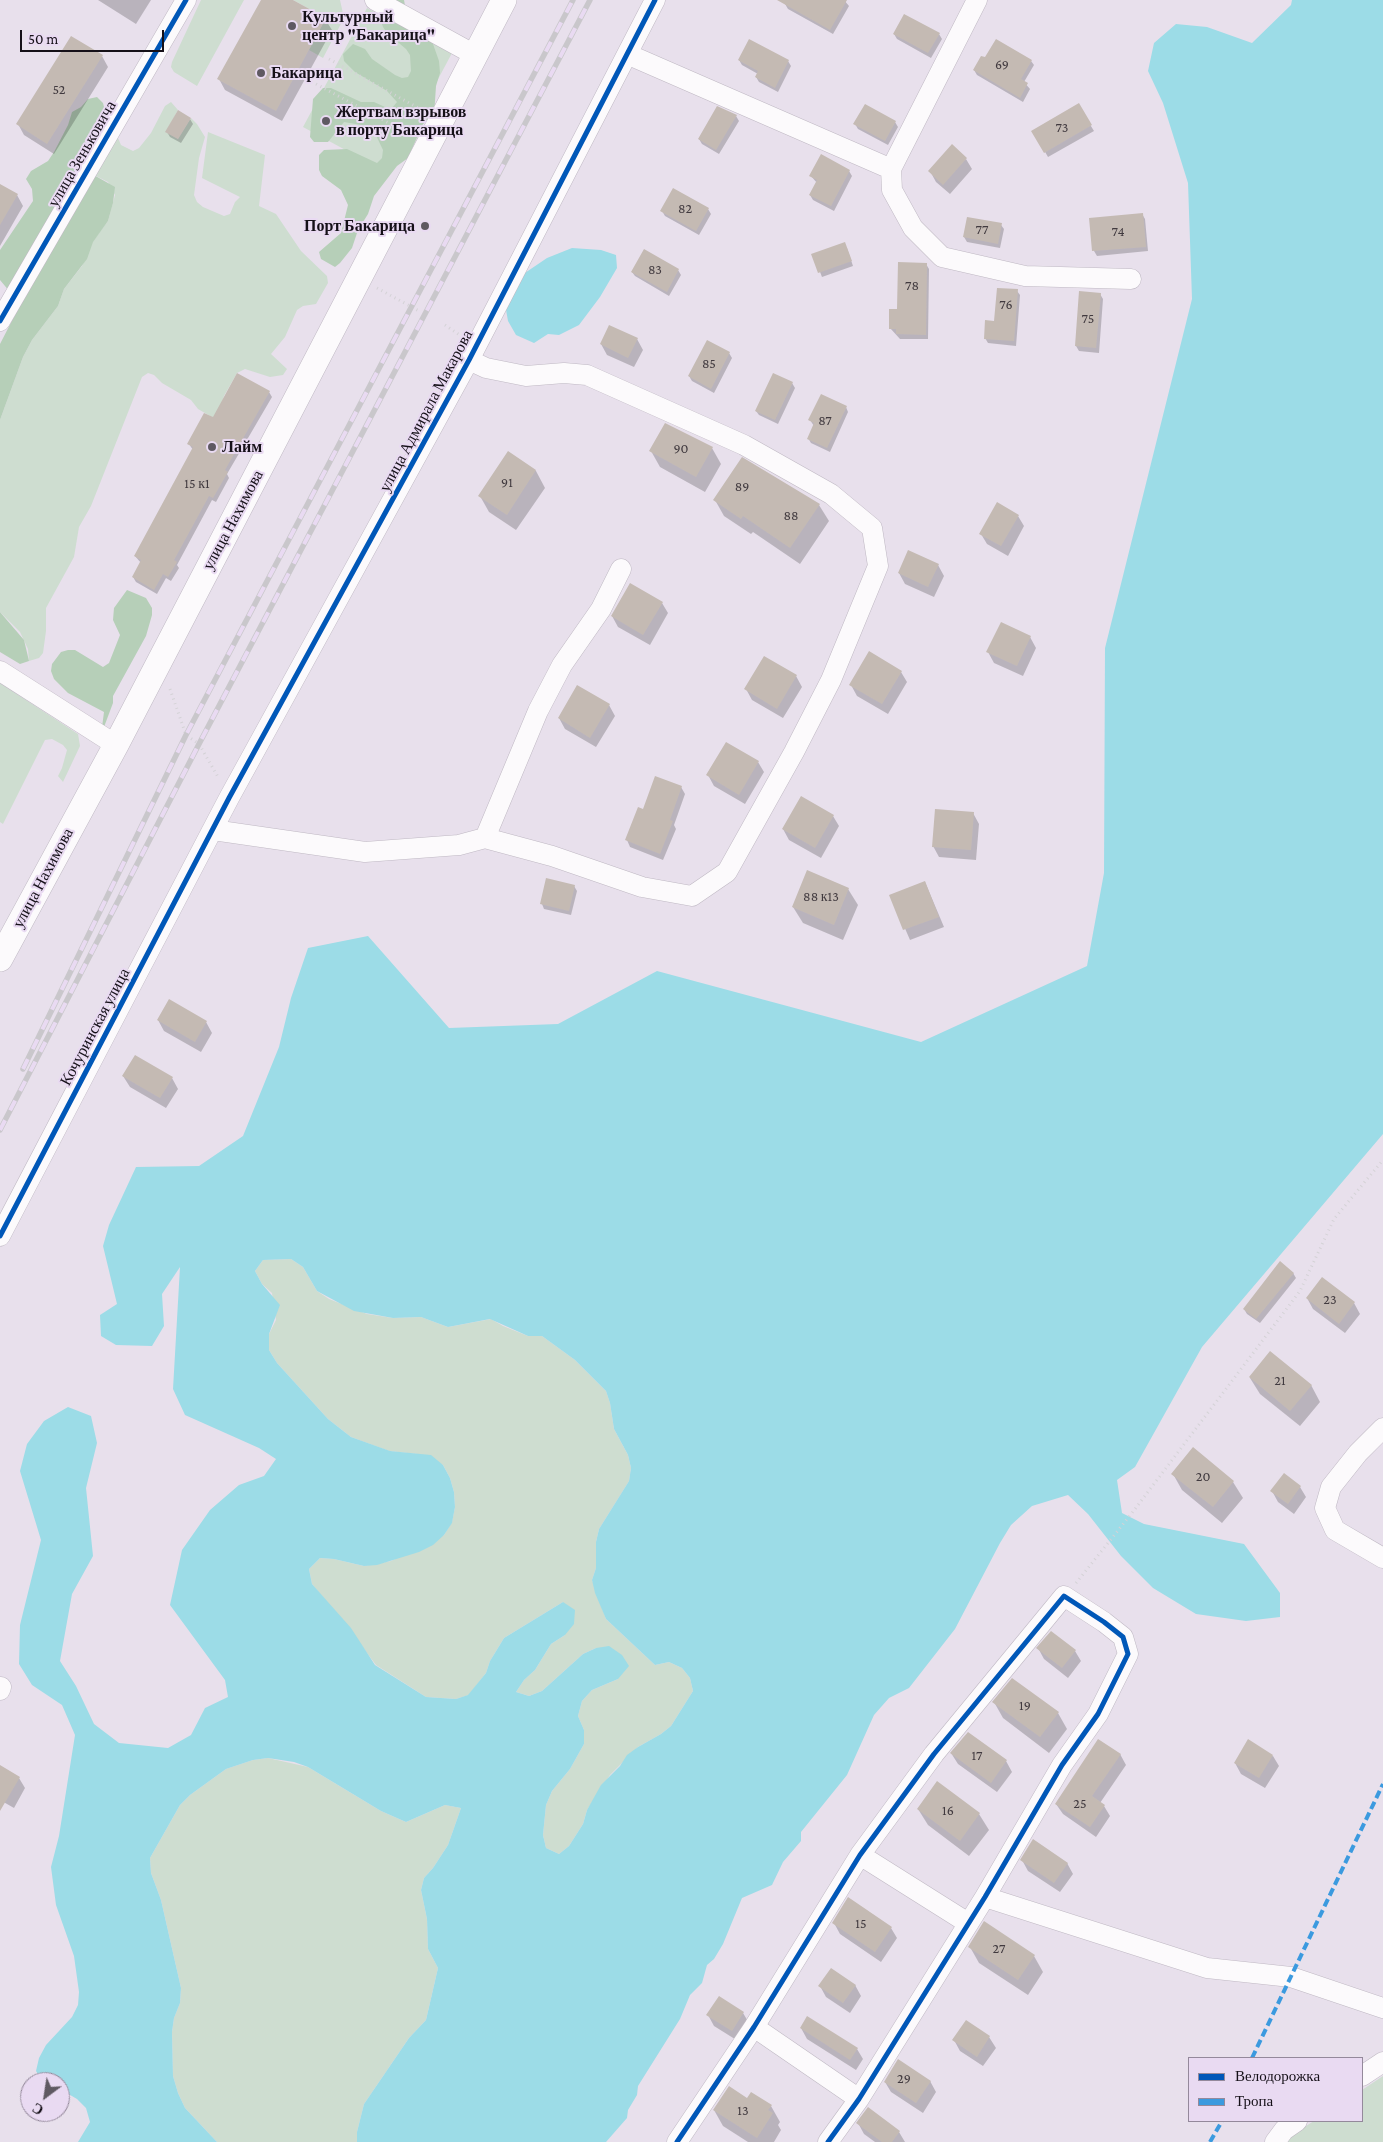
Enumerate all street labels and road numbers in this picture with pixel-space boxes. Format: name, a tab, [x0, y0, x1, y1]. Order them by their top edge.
street label: улица Зеньковича	[44, 97, 120, 211]
street label: улица Адмирала Макарова	[375, 327, 477, 495]
street label: улица Нахимова	[199, 467, 267, 573]
street label: улица Нахимова	[9, 825, 77, 931]
street label: Кочуринская улица	[56, 965, 134, 1089]

